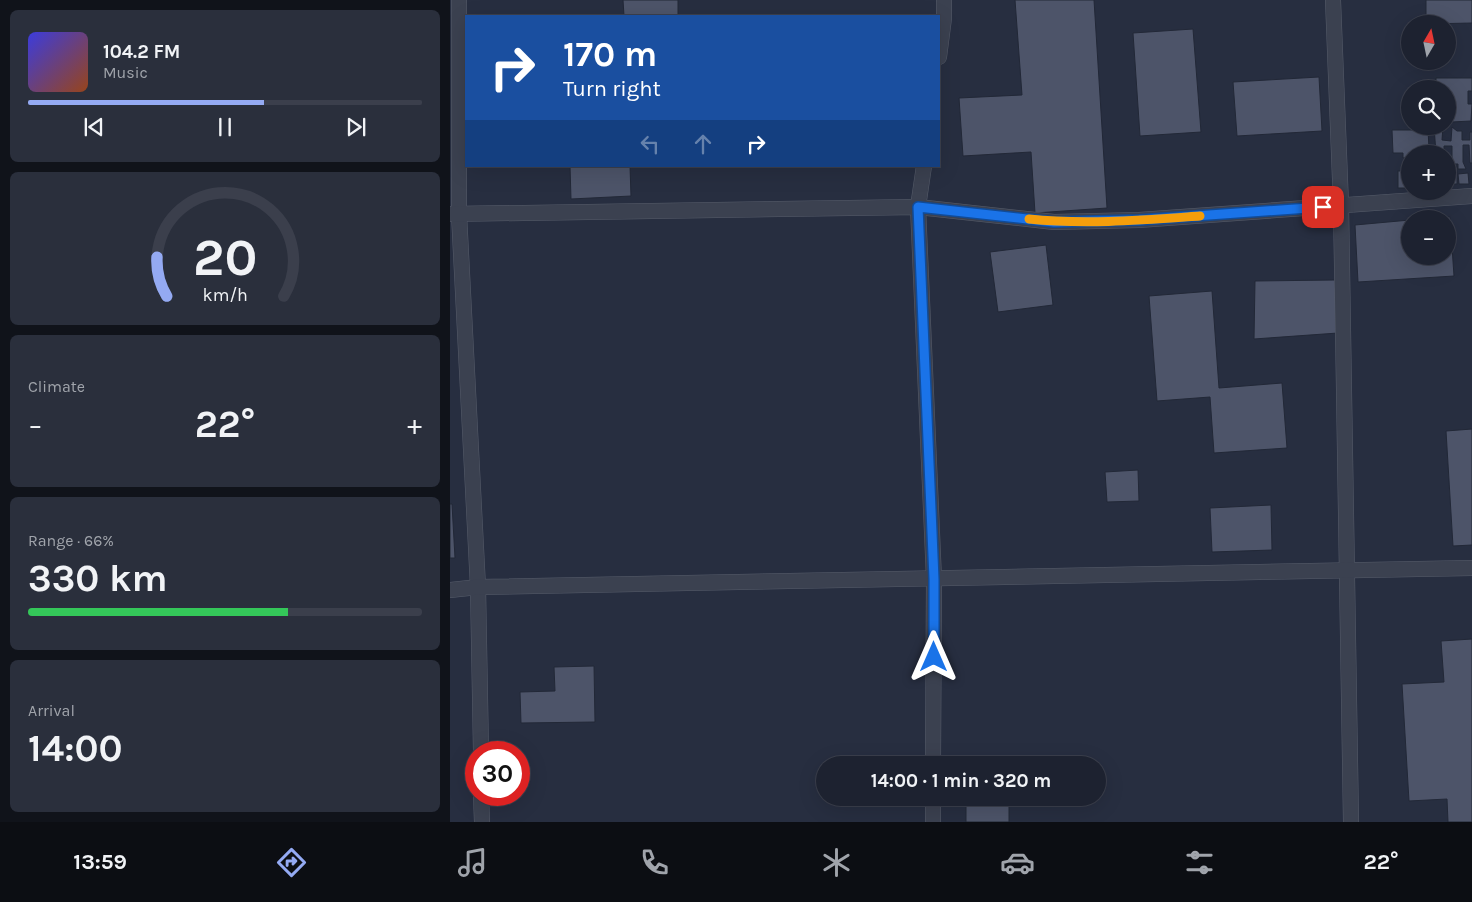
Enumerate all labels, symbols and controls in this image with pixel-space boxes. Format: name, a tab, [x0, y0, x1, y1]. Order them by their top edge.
north arrow	[1401, 15, 1456, 70]
map controls	[1401, 15, 1456, 265]
text: 170 m	[563, 34, 657, 75]
icon: right	[480, 35, 545, 100]
text: 104.2 FM	[103, 41, 180, 63]
text: Music	[103, 63, 148, 82]
text: Turn right	[563, 76, 661, 102]
button: search	[1401, 80, 1456, 135]
icon: previous	[80, 113, 108, 141]
icon: pause	[211, 113, 239, 141]
icon: next	[342, 113, 370, 141]
icon: left	[636, 130, 664, 158]
icon: ahead	[689, 130, 717, 158]
icon: right	[742, 130, 770, 158]
button: +	[1401, 145, 1456, 200]
pin	[1302, 186, 1344, 228]
icon: arrive	[1309, 193, 1337, 221]
button: −	[1401, 210, 1456, 265]
text: 20	[193, 227, 257, 288]
text: km/h	[202, 285, 248, 306]
text: Climate	[28, 377, 85, 396]
text: 22°	[195, 402, 255, 447]
text: −	[28, 408, 43, 441]
text: +	[407, 408, 422, 441]
text: Range · 66%	[28, 531, 114, 550]
text: 330 km	[28, 556, 167, 601]
position arrow	[907, 630, 959, 682]
text: Arrival	[28, 701, 75, 720]
text: 14:00	[28, 726, 122, 771]
speed limit sign: 30	[465, 741, 530, 806]
text: 14:00 · 1 min · 320 m	[871, 770, 1051, 792]
icon: directions	[274, 845, 309, 880]
icon: music	[455, 845, 490, 880]
icon: phone	[637, 845, 672, 880]
icon: climate	[819, 845, 854, 880]
icon: car	[1000, 845, 1035, 880]
icon: filters	[1182, 845, 1217, 880]
text: 13:59	[73, 849, 127, 875]
text: 22°	[1363, 849, 1399, 875]

